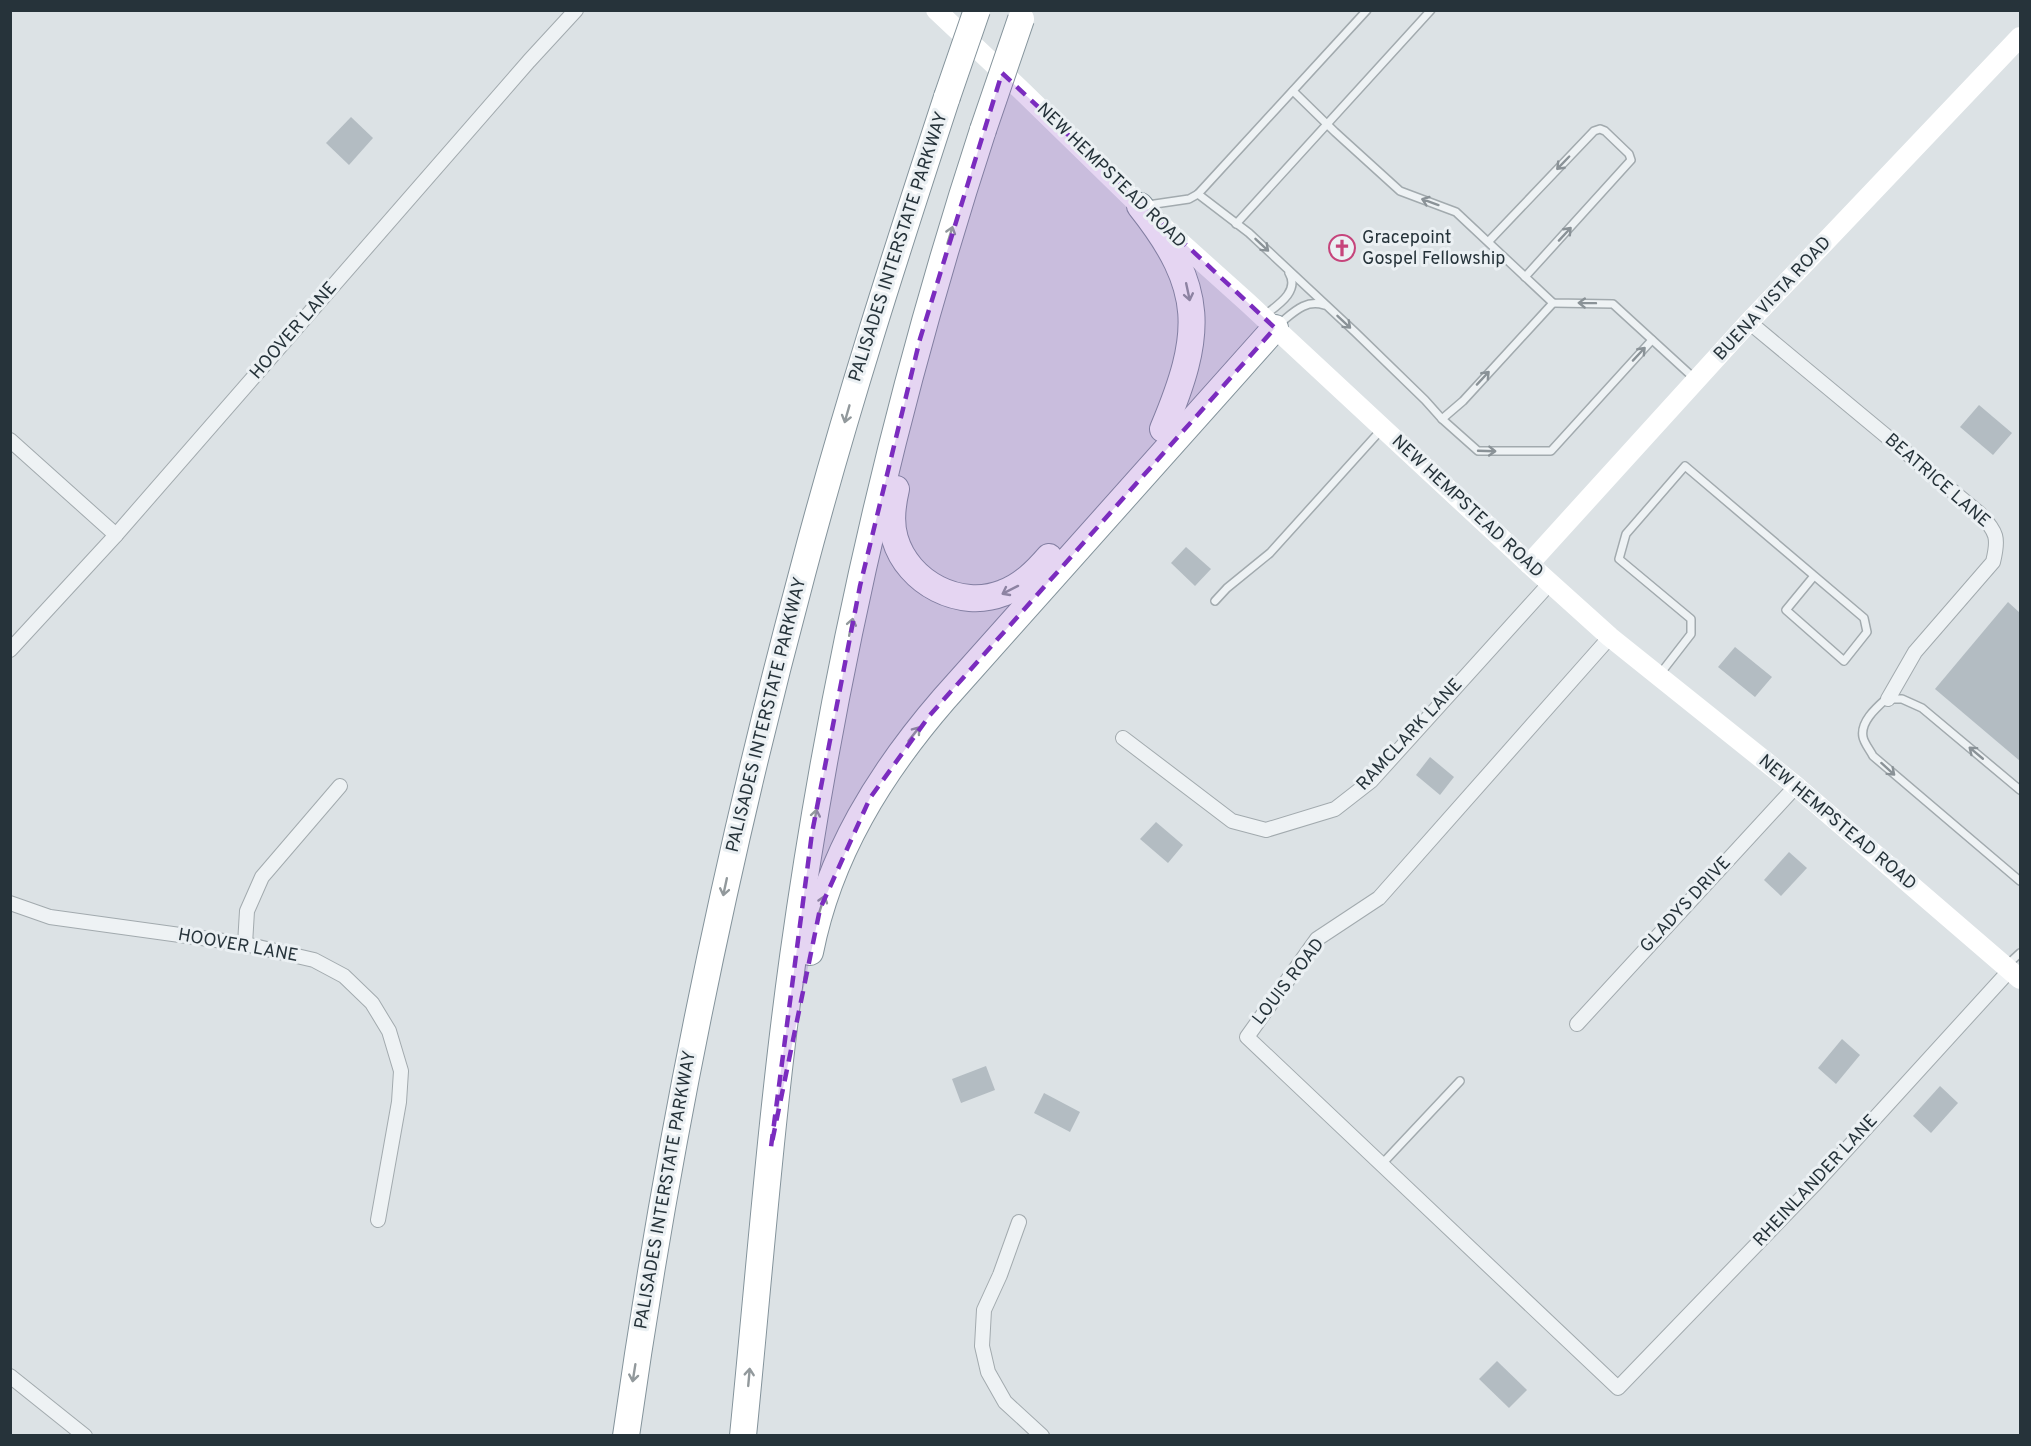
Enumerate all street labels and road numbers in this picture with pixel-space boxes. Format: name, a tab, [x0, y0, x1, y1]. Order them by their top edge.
street label: NEW HEMPSTEAD ROAD	[1031, 98, 1191, 254]
street label: PALISADES INTERSTATE PARKWAY	[844, 109, 954, 385]
street label: BUENA VISTA ROAD	[1709, 232, 1837, 366]
street label: HOOVER LANE	[245, 277, 343, 385]
street label: BEATRICE LANE	[1879, 429, 1995, 533]
street label: NEW HEMPSTEAD ROAD	[1386, 431, 1548, 583]
street label: PALISADES INTERSTATE PARKWAY	[722, 575, 812, 855]
street label: RAMCLARK LANE	[1352, 674, 1468, 796]
street label: NEW HEMPSTEAD ROAD	[1753, 750, 1921, 896]
street label: GLADYS DRIVE	[1635, 852, 1737, 958]
street label: HOOVER LANE	[176, 924, 300, 968]
street label: LOUIS ROAD	[1248, 934, 1330, 1030]
street label: PALISADES INTERSTATE PARKWAY	[630, 1049, 702, 1331]
street label: RHEINLANDER LANE	[1749, 1110, 1883, 1252]

